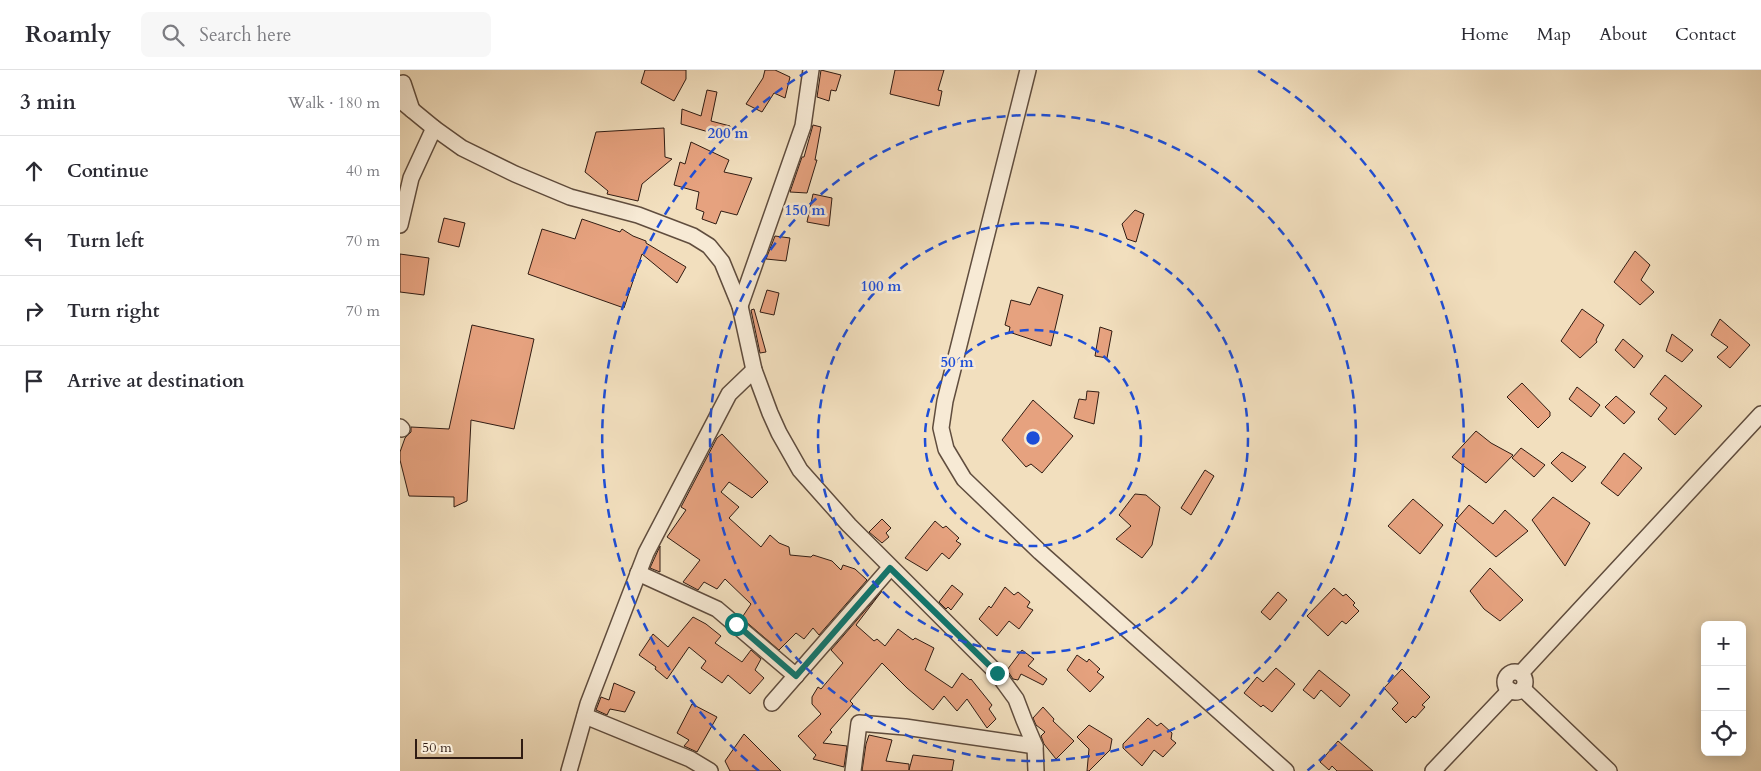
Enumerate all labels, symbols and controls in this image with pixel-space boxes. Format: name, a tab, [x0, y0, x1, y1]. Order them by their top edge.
search box	[141, 12, 491, 57]
text: Roamly	[25, 18, 111, 51]
icon: search	[159, 21, 187, 49]
text: Search here	[199, 22, 291, 48]
text: Home	[1461, 22, 1509, 47]
text: Map	[1537, 22, 1571, 47]
text: About	[1599, 22, 1647, 47]
text: Contact	[1675, 22, 1736, 47]
text: 3 min	[20, 88, 76, 117]
text: Walk · 180 m	[288, 92, 380, 114]
text: 200 m	[708, 123, 749, 143]
icon: ahead	[20, 157, 48, 185]
text: Continue	[67, 158, 149, 184]
text: 40 m	[346, 160, 380, 182]
text: 150 m	[785, 200, 826, 220]
icon: left	[20, 227, 48, 255]
text: Turn left	[67, 228, 144, 254]
text: 70 m	[346, 230, 380, 252]
text: 100 m	[861, 276, 902, 296]
icon: right	[20, 297, 48, 325]
text: Turn right	[67, 298, 159, 324]
text: 70 m	[346, 300, 380, 322]
text: 50 m	[940, 352, 974, 372]
icon: arrive	[20, 367, 48, 395]
text: Arrive at destination	[67, 368, 244, 394]
centre of rings	[1024, 429, 1042, 447]
route start	[725, 613, 748, 636]
map controls	[1701, 621, 1746, 756]
button: +	[1701, 621, 1746, 666]
route end	[986, 662, 1009, 685]
button: −	[1701, 666, 1746, 711]
button: locate	[1701, 711, 1746, 756]
scale bar	[415, 736, 522, 759]
text: 50 m	[422, 738, 452, 757]

